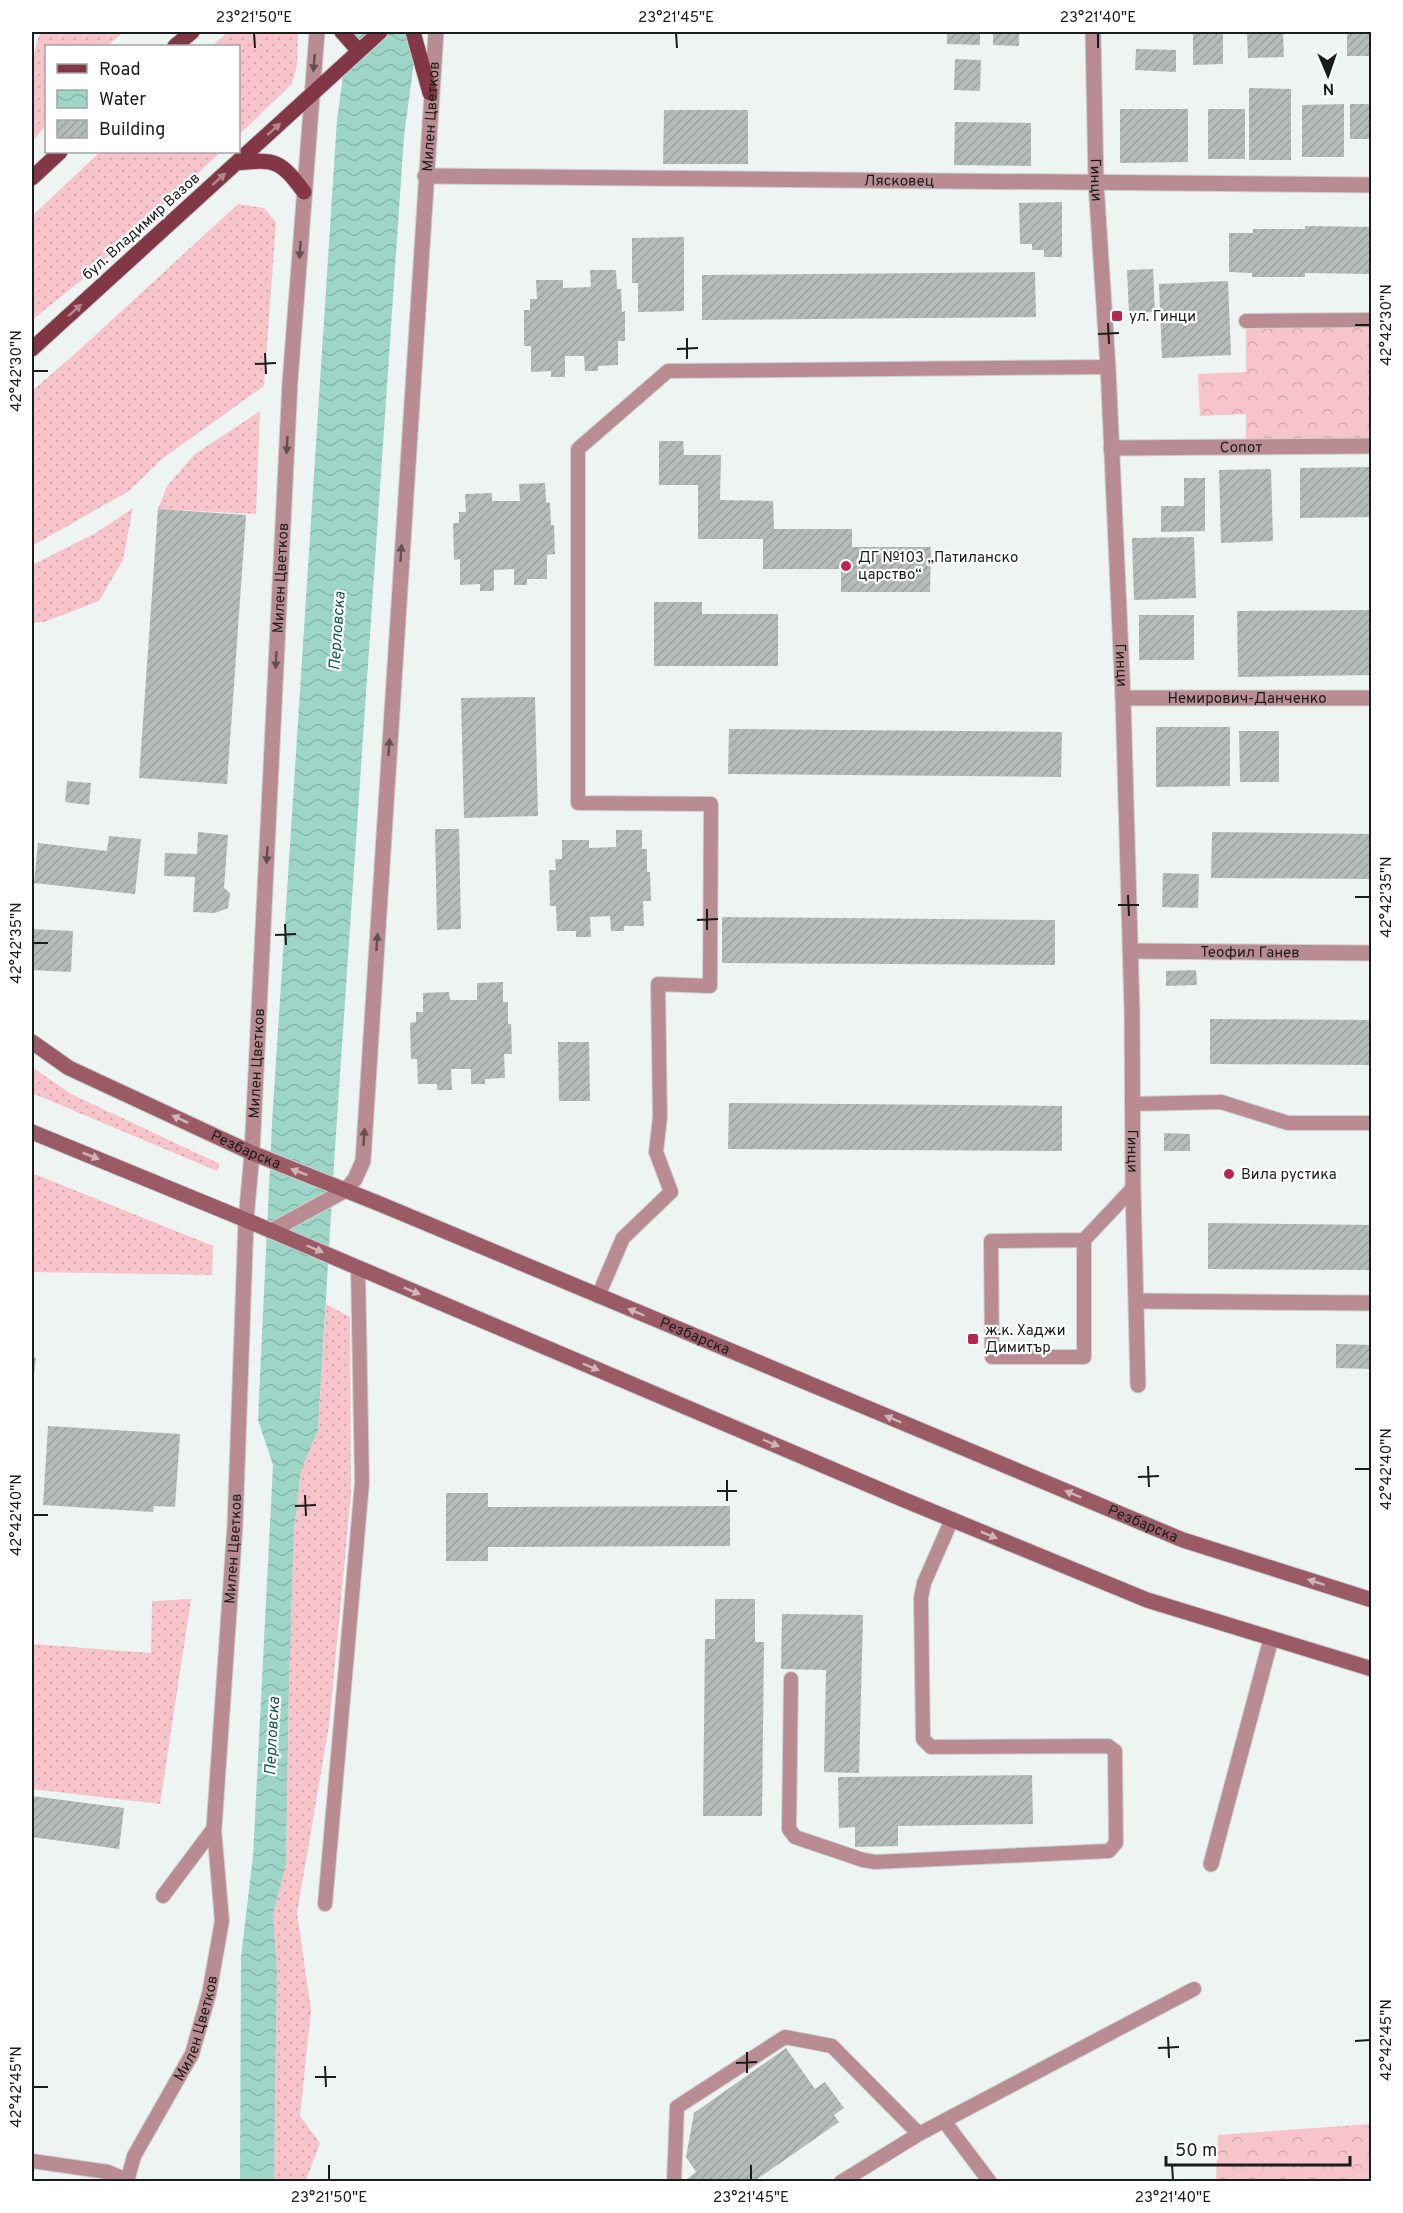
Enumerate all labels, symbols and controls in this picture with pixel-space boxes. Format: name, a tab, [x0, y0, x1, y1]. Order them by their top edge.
text: 23°21'50"E	[216, 9, 292, 28]
text: 23°21'45"E	[638, 9, 714, 28]
text: 23°21'40"E	[1060, 9, 1136, 28]
legend	[45, 45, 240, 153]
north arrow	[1298, 45, 1358, 105]
one-way arrow	[309, 54, 319, 73]
text: Road	[99, 59, 141, 82]
street label: Милен Цветков	[419, 61, 445, 172]
text: N	[1322, 78, 1335, 98]
text: Water	[99, 89, 146, 112]
text: Building	[99, 119, 165, 142]
one-way arrow	[266, 123, 281, 136]
street label: Гинци	[1085, 158, 1105, 202]
street label: бул. Владимир Вазов	[79, 169, 205, 285]
street label: Лясковец	[864, 172, 934, 192]
one-way arrow	[211, 173, 226, 186]
one-way arrow	[295, 241, 304, 260]
text: 42°42'30"N	[1378, 284, 1397, 366]
one-way arrow	[67, 303, 82, 317]
place label: ул. Гинци	[1129, 308, 1196, 327]
marker: ул. Гинци	[1110, 309, 1124, 323]
text: 42°42'30"N	[8, 330, 27, 412]
one-way arrow	[283, 435, 292, 454]
street label: Сопот	[1220, 439, 1262, 458]
street label: Милен Цветков	[270, 522, 294, 634]
one-way arrow	[397, 543, 406, 562]
place label: ДГ №103 „Патиланско царство“	[858, 549, 1018, 585]
marker: ДГ №103 „Патиланско царство“	[839, 559, 853, 573]
water label: Перловска	[325, 590, 351, 671]
street label: Гинци	[1110, 643, 1130, 687]
one-way arrow	[272, 651, 281, 670]
street label: Немирович-Данченко	[1167, 690, 1327, 709]
one-way arrow	[384, 738, 394, 757]
one-way arrow	[262, 846, 271, 865]
text: 42°42'35"N	[1378, 856, 1397, 938]
text: 42°42'35"N	[8, 902, 27, 984]
one-way arrow	[372, 932, 381, 951]
street label: Теофил Ганев	[1200, 944, 1300, 963]
street label: Милен Цветков	[246, 1008, 270, 1119]
one-way arrow	[171, 1115, 188, 1124]
street label: Резбарска	[207, 1127, 283, 1174]
one-way arrow	[360, 1127, 369, 1146]
street label: Гинци	[1122, 1129, 1141, 1173]
one-way arrow	[82, 1151, 100, 1161]
one-way arrow	[290, 1166, 308, 1176]
place label: Вила рустика	[1241, 1166, 1337, 1185]
marker: Вила рустика	[1222, 1167, 1236, 1181]
one-way arrow	[306, 1245, 323, 1254]
one-way arrow	[403, 1287, 421, 1296]
one-way arrow	[627, 1307, 645, 1316]
street label: Резбарска	[656, 1314, 732, 1360]
place label: ж.к. Хаджи Димитър	[985, 1322, 1065, 1358]
marker: ж.к. Хаджи Димитър	[966, 1332, 980, 1346]
one-way arrow	[583, 1362, 601, 1372]
one-way arrow	[884, 1414, 902, 1424]
text: 42°42'40"N	[1378, 1428, 1397, 1510]
one-way arrow	[762, 1439, 780, 1448]
text: 42°42'40"N	[8, 1474, 27, 1556]
one-way arrow	[1064, 1489, 1082, 1499]
street label: Милен Цветков	[222, 1493, 247, 1605]
street label: Резбарска	[1104, 1502, 1181, 1548]
one-way arrow	[981, 1530, 999, 1540]
one-way arrow	[1307, 1577, 1325, 1586]
water label: Перловска	[261, 1695, 285, 1776]
street label: Милен Цветков	[170, 1974, 223, 2085]
text: 42°42'45"N	[1378, 1999, 1397, 2081]
text: 42°42'45"N	[8, 2046, 27, 2128]
scale bar	[1166, 2129, 1350, 2167]
text: 50 m	[1175, 2140, 1217, 2163]
text: 23°21'50"E	[291, 2189, 367, 2208]
text: 23°21'45"E	[713, 2189, 789, 2208]
text: 23°21'40"E	[1135, 2189, 1211, 2208]

